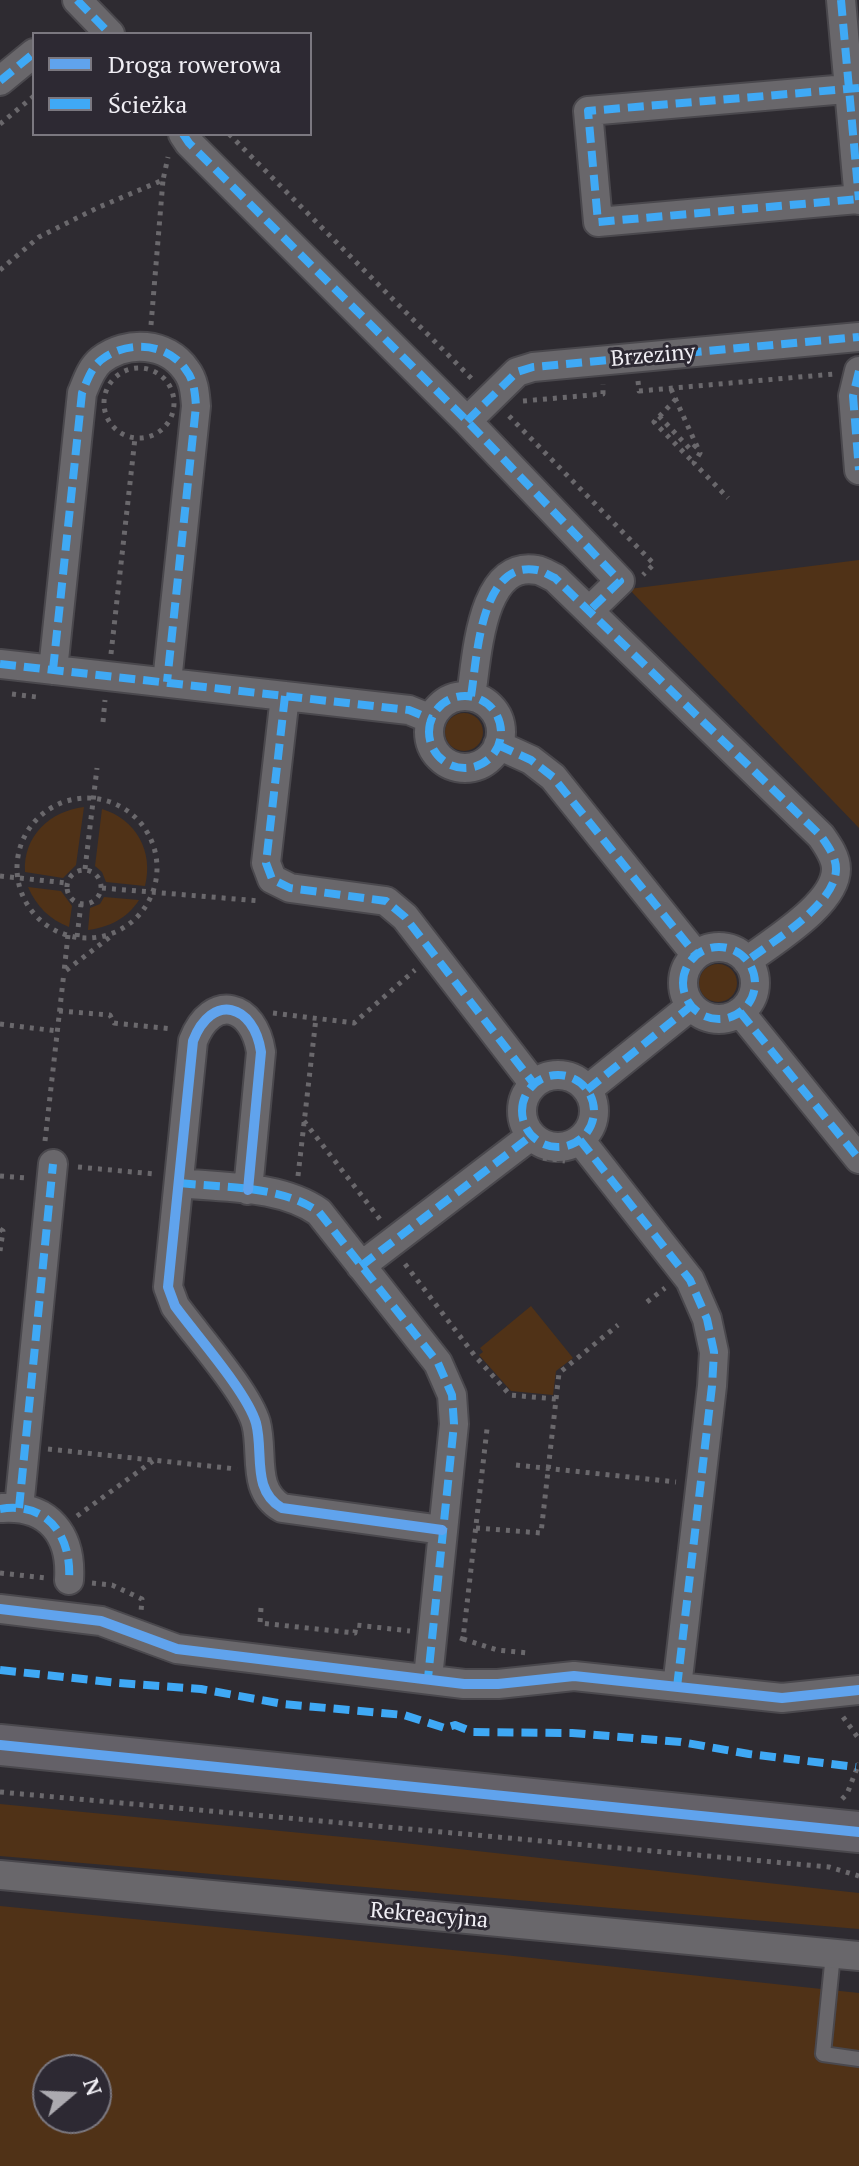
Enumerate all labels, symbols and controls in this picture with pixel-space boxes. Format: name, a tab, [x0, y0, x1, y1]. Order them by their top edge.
legend	[32, 32, 312, 136]
text: Droga rowerowa	[108, 48, 281, 80]
text: Ścieżka	[108, 88, 187, 120]
street label: Brzeziny	[610, 339, 696, 373]
street label: Rekreacyjna	[369, 1898, 489, 1934]
north arrow	[32, 2054, 112, 2134]
text: N	[77, 2074, 110, 2099]

